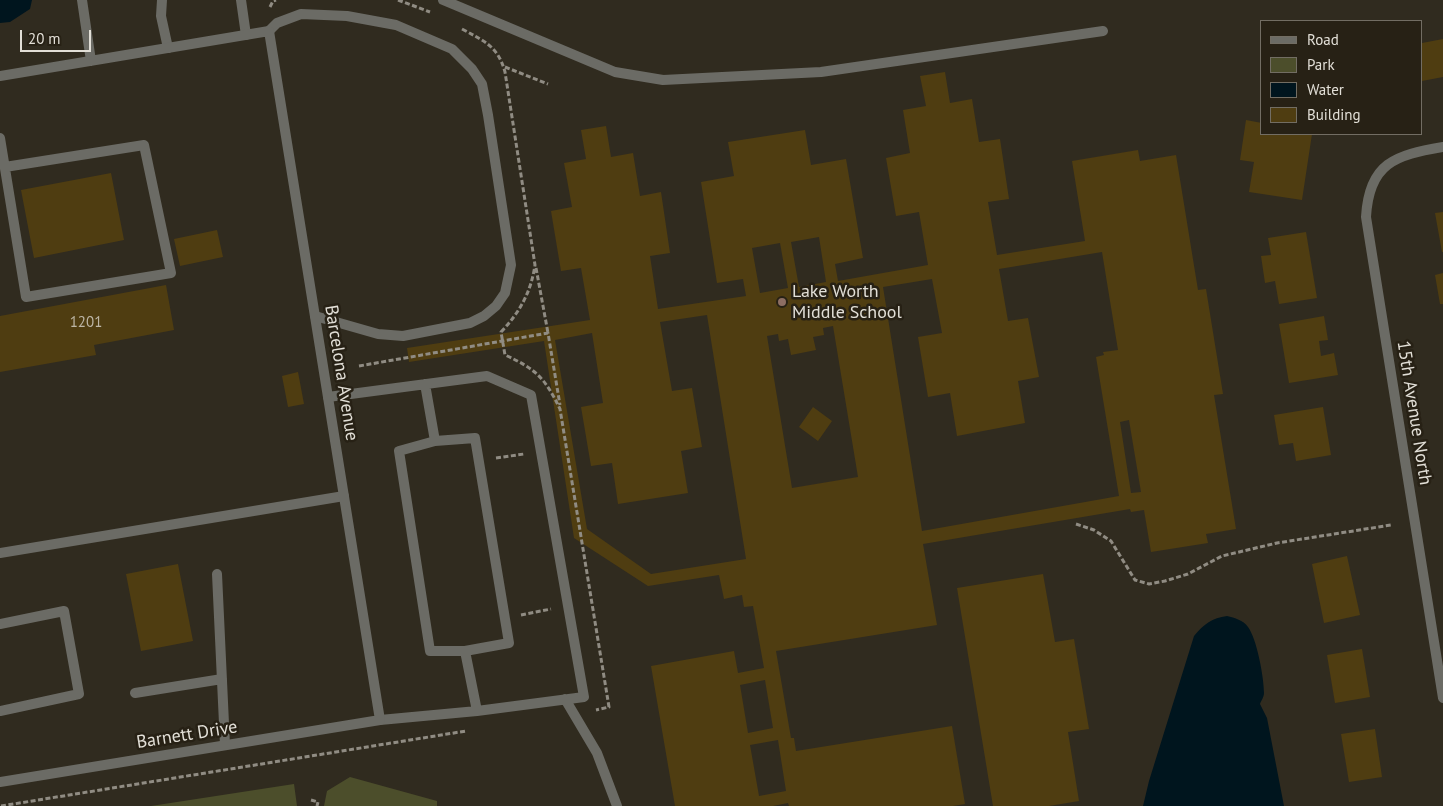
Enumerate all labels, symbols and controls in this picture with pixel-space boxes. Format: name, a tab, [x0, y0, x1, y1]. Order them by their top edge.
scale bar	[22, 20, 94, 52]
legend	[1260, 20, 1423, 135]
text: 20 m	[28, 29, 61, 48]
text: Road	[1307, 30, 1339, 49]
text: Park	[1307, 55, 1335, 74]
text: Water	[1307, 80, 1344, 99]
text: Building	[1307, 105, 1361, 124]
place label: Lake Worth Middle School	[792, 281, 902, 324]
marker: Lake Worth Middle School	[776, 296, 788, 308]
street label: Barcelona Avenue	[320, 304, 362, 442]
house number: 1201	[70, 314, 102, 332]
street label: 15th Avenue North	[1392, 339, 1436, 487]
street label: Barnett Drive	[135, 716, 239, 754]

